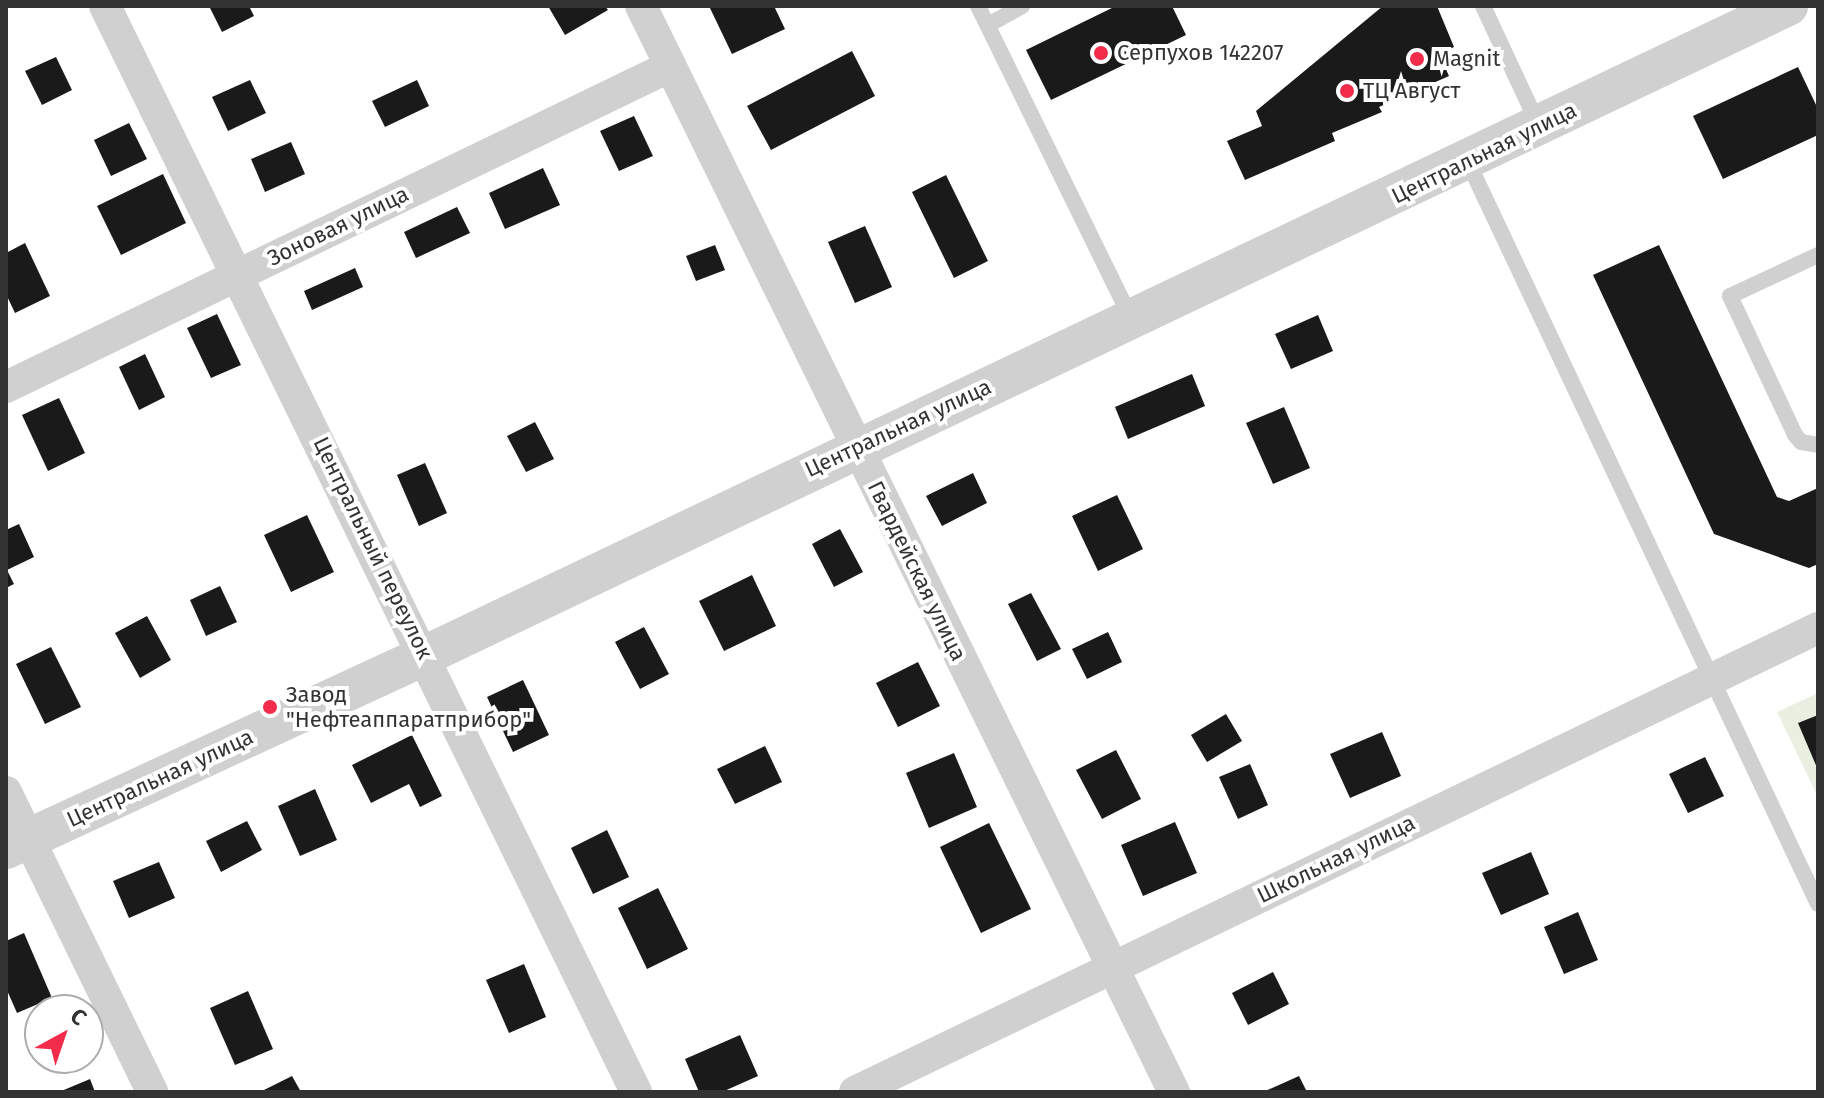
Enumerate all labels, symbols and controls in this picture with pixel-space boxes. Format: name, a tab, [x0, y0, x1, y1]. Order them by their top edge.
place label: Серпухов 142207	[1117, 40, 1283, 66]
marker: Серпухов 142207	[1092, 44, 1110, 62]
place label: Magnit	[1433, 46, 1500, 72]
marker: Magnit	[1408, 50, 1426, 68]
place label: ТЦ Август	[1363, 78, 1460, 104]
marker: ТЦ Август	[1338, 82, 1356, 100]
street label: Центральная улица	[1387, 97, 1581, 209]
street label: Зоновая улица	[263, 180, 413, 272]
street label: Центральная улица	[801, 373, 995, 483]
street label: Центральный переулок	[308, 433, 438, 663]
street label: Гвардейская улица	[862, 477, 972, 665]
place label: Завод "Нефтеаппаратприбор"	[286, 681, 531, 732]
marker: Завод "Нефтеаппаратприбор"	[261, 698, 279, 716]
street label: Центральная улица	[63, 723, 257, 833]
street label: Школьная улица	[1253, 809, 1419, 909]
north arrow	[24, 994, 104, 1074]
text: С	[65, 1002, 92, 1031]

